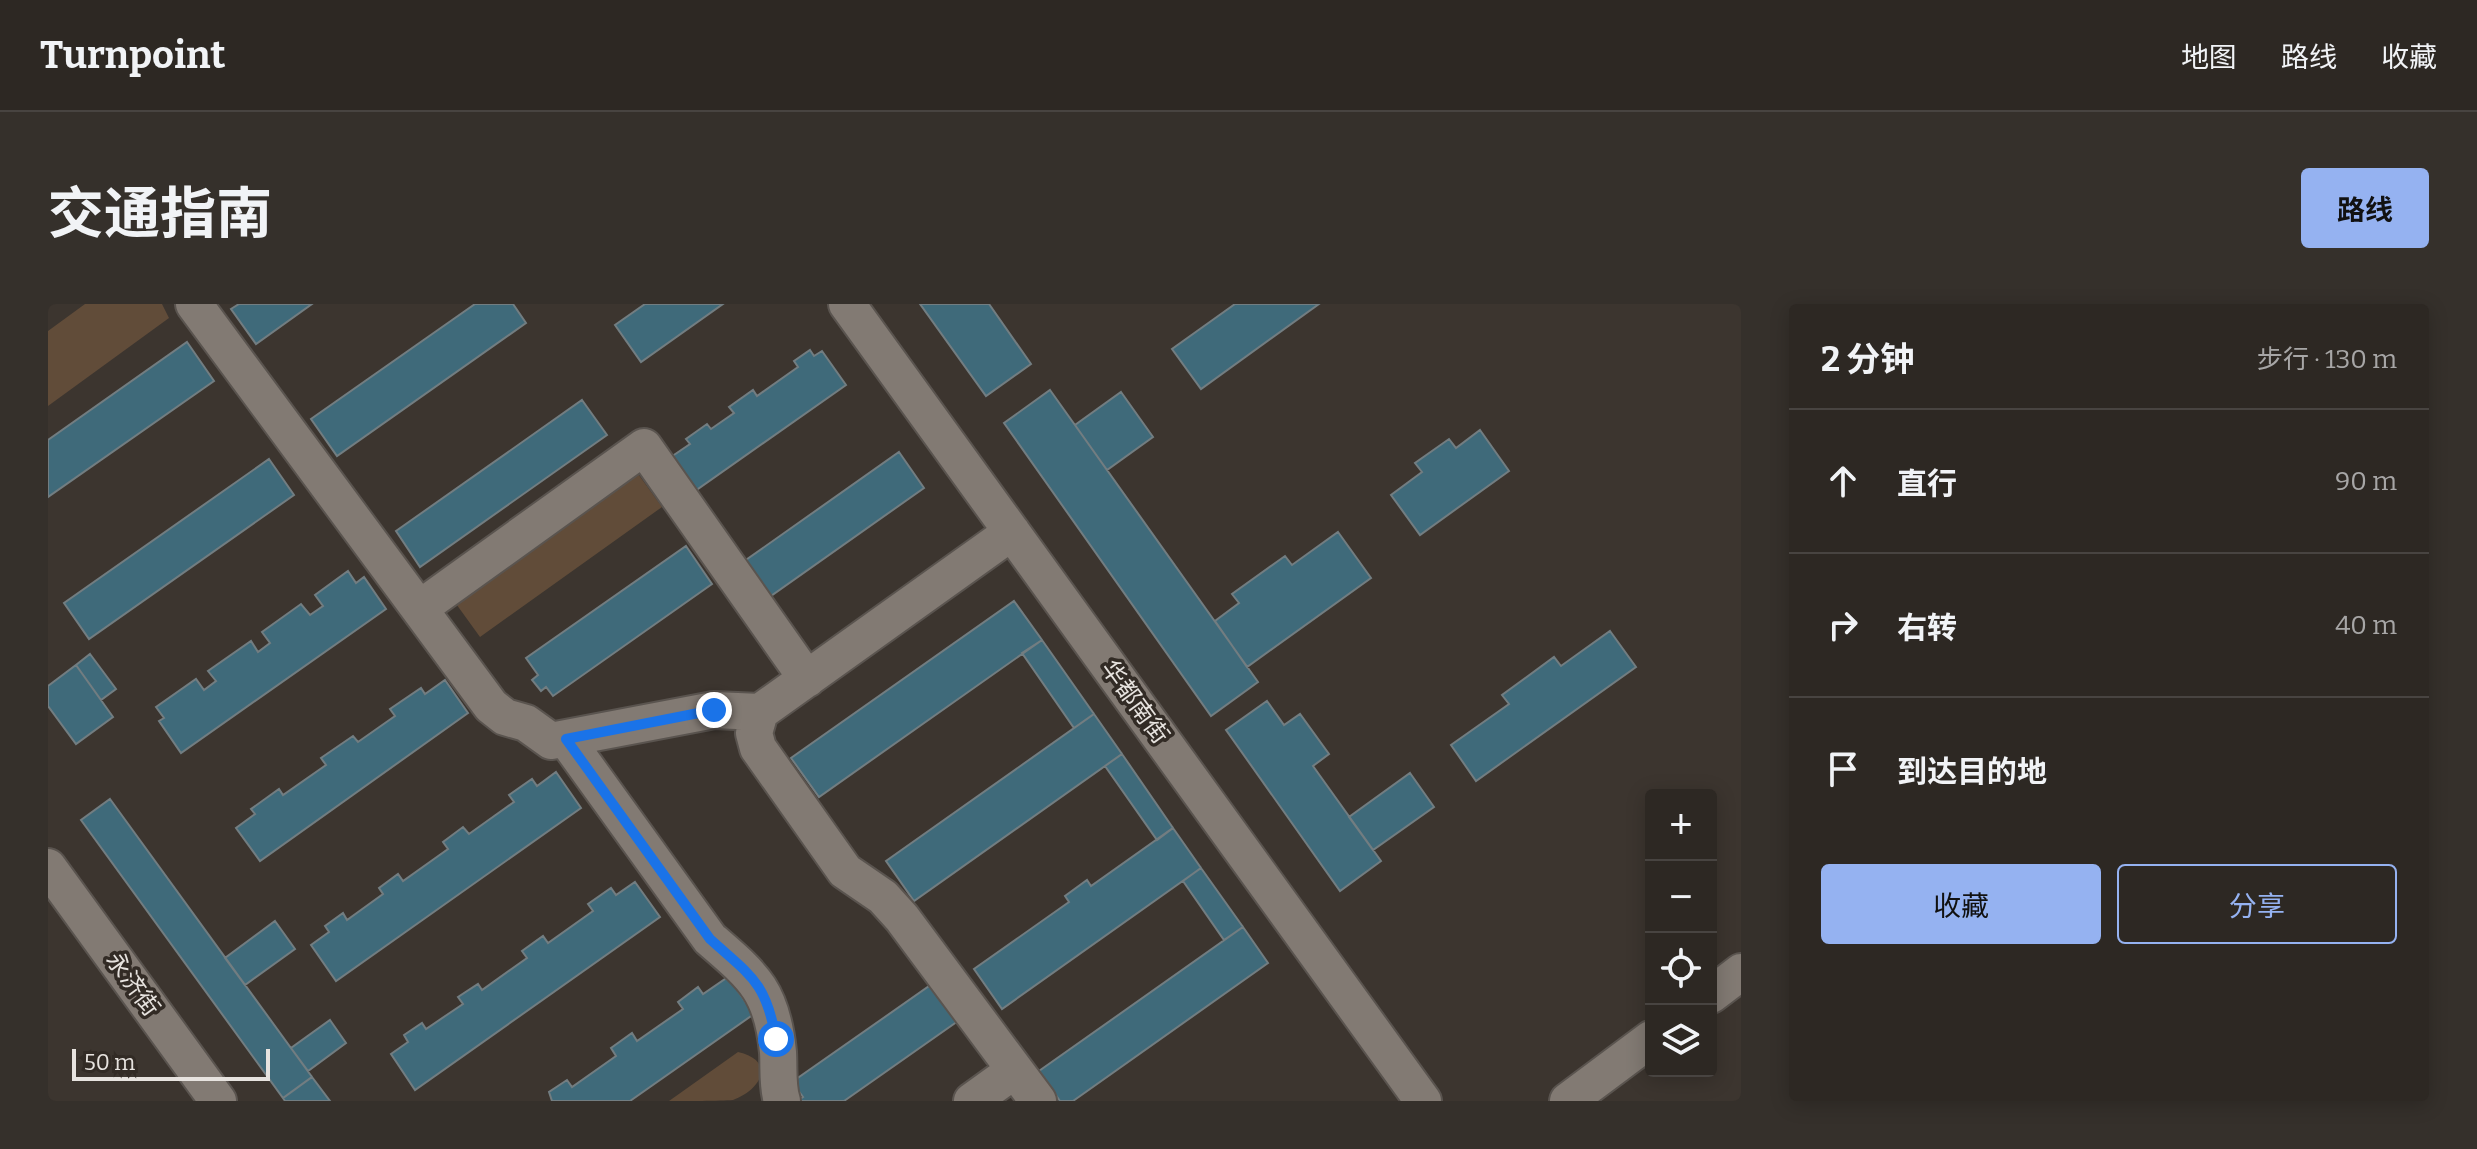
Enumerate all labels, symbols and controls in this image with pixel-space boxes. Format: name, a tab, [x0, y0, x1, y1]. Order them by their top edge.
text: Turnpoint	[40, 32, 226, 78]
text: 地图	[2181, 41, 2237, 74]
text: 路线	[2281, 41, 2337, 74]
text: 收藏	[2381, 41, 2437, 74]
button: 路线	[2301, 168, 2429, 248]
text: 交通指南	[48, 181, 272, 248]
text: 2 分钟	[1821, 339, 1914, 380]
text: 步行 · 130 m	[2257, 344, 2397, 375]
icon: ahead	[1821, 459, 1865, 503]
text: 直行	[1897, 466, 1957, 502]
text: 90 m	[2335, 466, 2397, 497]
icon: right	[1821, 603, 1865, 647]
text: 右转	[1897, 610, 1957, 646]
text: 40 m	[2335, 610, 2397, 641]
street label: 华都南街	[1095, 655, 1175, 749]
route end	[696, 692, 732, 728]
icon: arrive	[1821, 747, 1865, 791]
text: 到达目的地	[1897, 754, 2047, 790]
map controls	[1645, 789, 1717, 1077]
button: +	[1645, 789, 1717, 861]
button: −	[1645, 861, 1717, 933]
button: 收藏	[1821, 864, 2101, 944]
button: 分享	[2117, 864, 2397, 944]
button: locate	[1645, 933, 1717, 1005]
street label: 永济街	[101, 947, 165, 1021]
button: layers	[1645, 1005, 1717, 1077]
route start	[758, 1021, 794, 1057]
scale bar	[72, 1045, 270, 1081]
text: 50 m	[84, 1049, 135, 1076]

